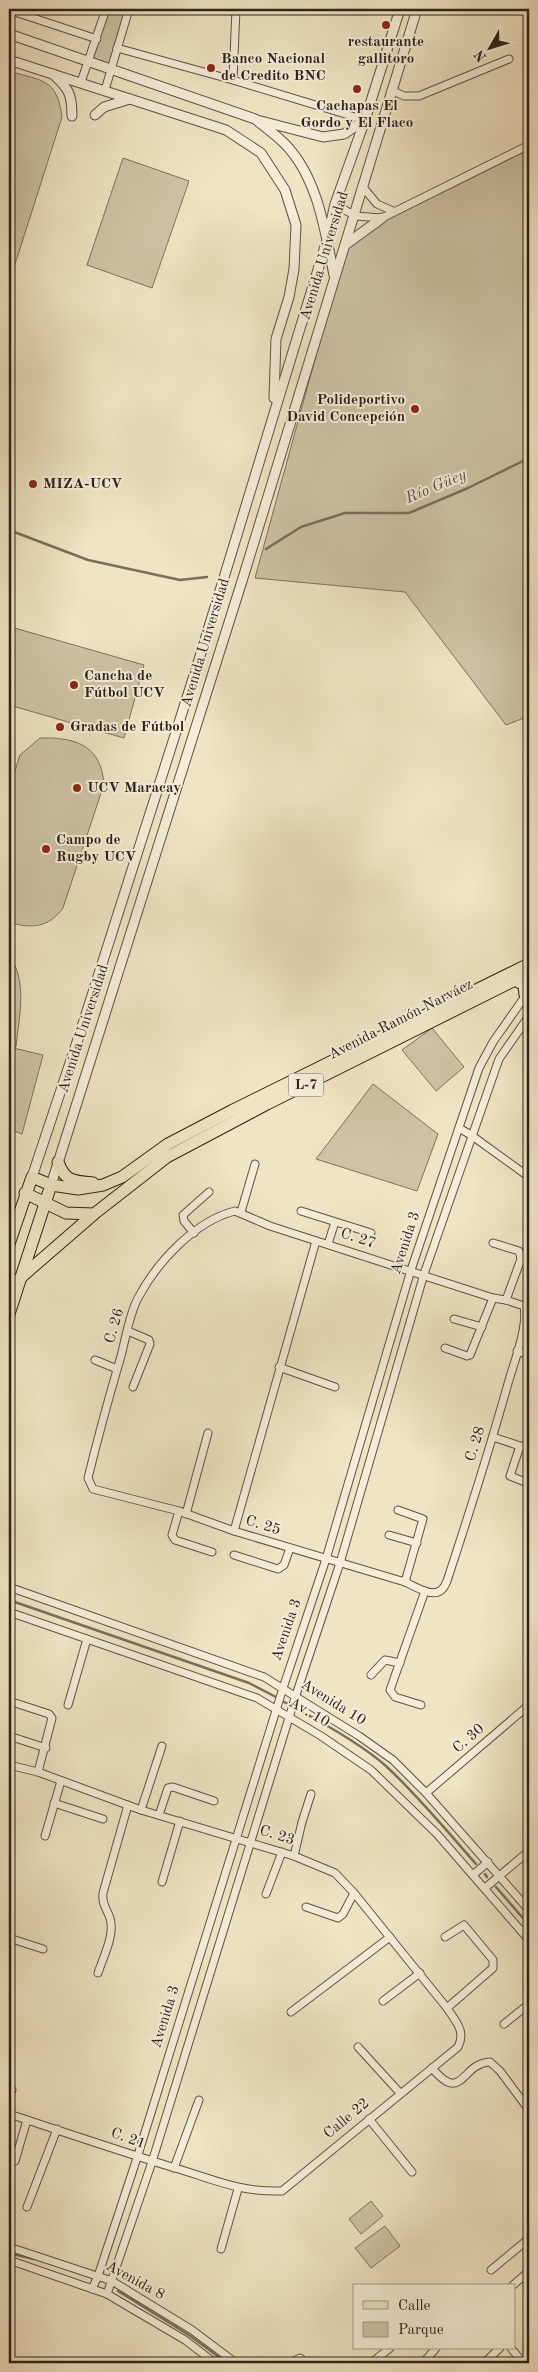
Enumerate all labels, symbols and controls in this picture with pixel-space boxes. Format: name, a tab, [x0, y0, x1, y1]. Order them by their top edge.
marker: restaurante gallitoro	[380, 19, 392, 31]
north arrow	[466, 22, 516, 72]
place label: restaurante gallitoro	[348, 35, 424, 67]
text: N	[472, 47, 489, 64]
place label: Banco Nacional de Credito BNC	[221, 52, 326, 84]
marker: Banco Nacional de Credito BNC	[205, 62, 217, 74]
marker: Cachapas El Gordo y El Flaco	[351, 83, 363, 95]
place label: Cachapas El Gordo y El Flaco	[301, 99, 413, 131]
street label: Avenida Universidad	[298, 190, 352, 322]
place label: Polideportivo David Concepción	[286, 393, 405, 425]
marker: Polideportivo David Concepción	[409, 403, 421, 415]
water label: Río Güey	[402, 467, 470, 507]
place label: MIZA-UCV	[43, 477, 123, 492]
marker: MIZA-UCV	[27, 478, 39, 490]
street label: Avenida Universidad	[179, 577, 233, 709]
place label: Cancha de Fútbol UCV	[84, 669, 165, 701]
marker: Cancha de Fútbol UCV	[68, 679, 80, 691]
place label: Gradas de Fútbol	[70, 720, 185, 735]
marker: Gradas de Fútbol	[54, 721, 66, 733]
place label: UCV Maracay	[87, 781, 181, 796]
marker: UCV Maracay	[71, 782, 83, 794]
place label: Campo de Rugby UCV	[56, 833, 137, 865]
marker: Campo de Rugby UCV	[40, 843, 52, 855]
street label: Avenida Universidad	[56, 963, 112, 1095]
street label: Avenida Ramón Narváez	[327, 977, 475, 1063]
road number: L-7	[288, 1074, 324, 1096]
street label: Avenida 3	[389, 1210, 423, 1276]
street label: C. 27	[339, 1226, 377, 1252]
street label: C. 26	[103, 1307, 127, 1345]
street label: C. 28	[464, 1425, 488, 1463]
street label: C. 25	[244, 1514, 282, 1538]
street label: Avenida 3	[269, 1597, 305, 1663]
street label: Avenida 10	[298, 1677, 368, 1729]
street label: Av. 10	[286, 1695, 332, 1731]
street label: C. 30	[451, 1722, 487, 1756]
street label: C. 23	[258, 1824, 296, 1848]
street label: Avenida 3	[149, 1984, 183, 2050]
street label: Calle 22	[321, 2096, 373, 2142]
street label: C. 21	[109, 2126, 147, 2152]
street label: Avenida 8	[103, 2259, 167, 2303]
legend	[353, 2284, 516, 2350]
text: Calle	[398, 2299, 431, 2314]
text: Parque	[398, 2323, 444, 2338]

